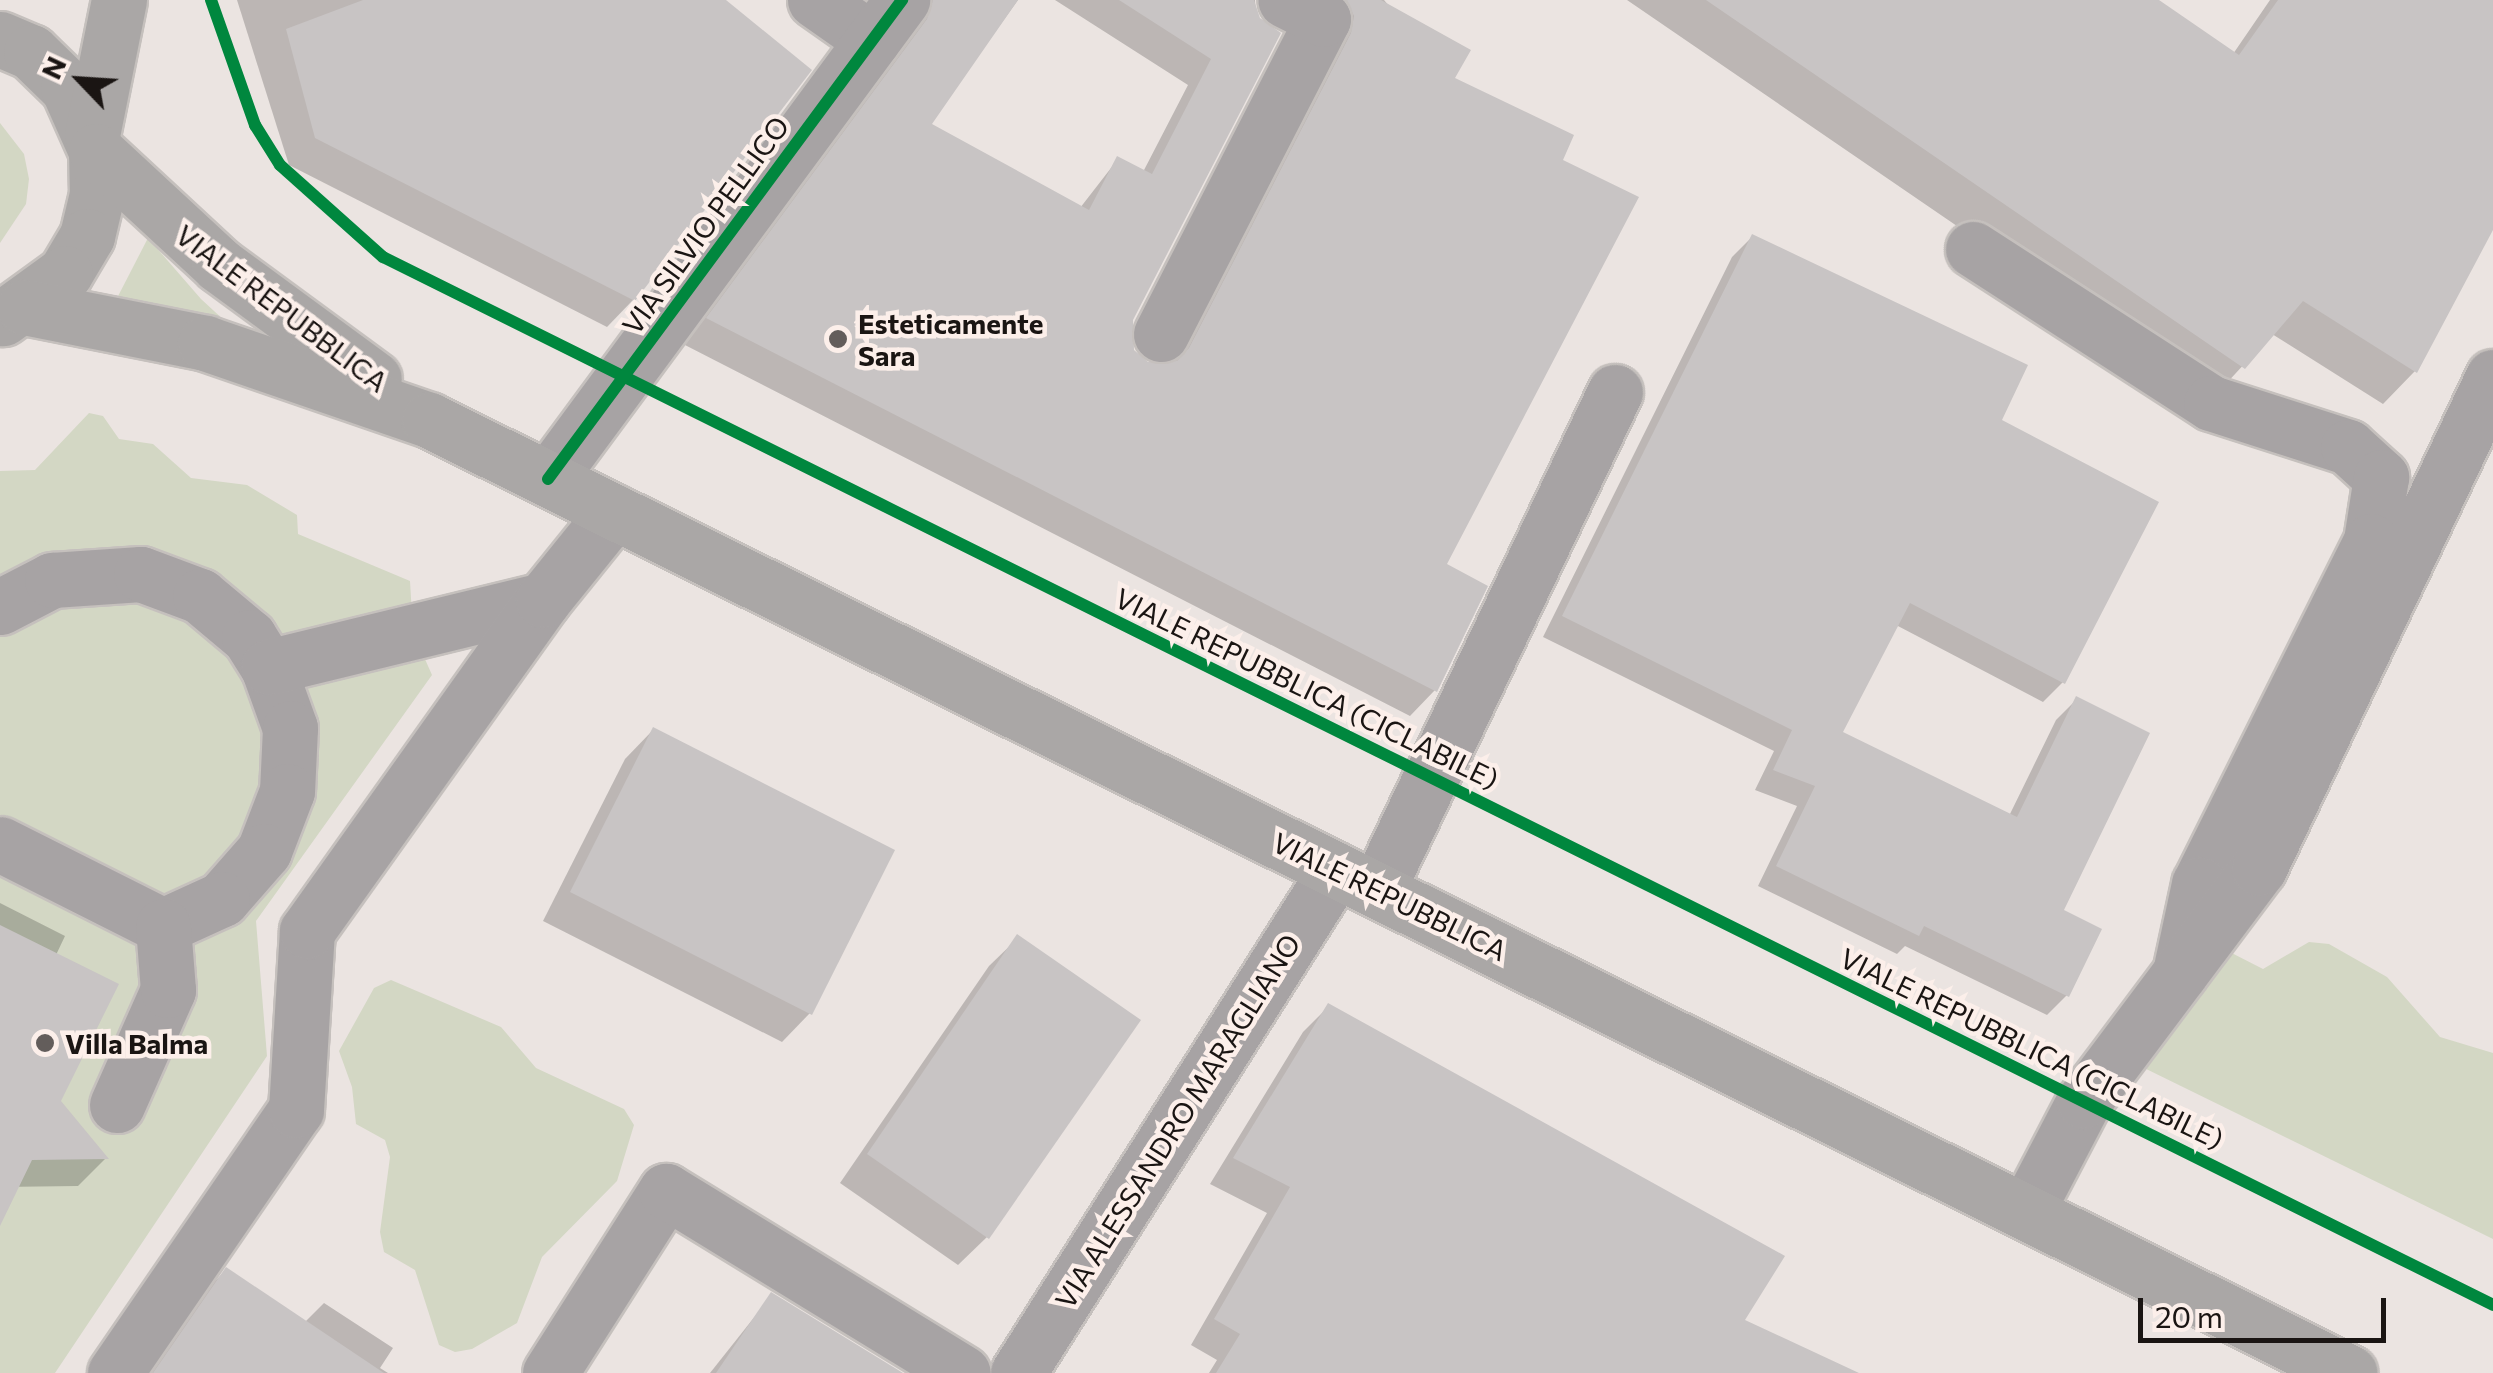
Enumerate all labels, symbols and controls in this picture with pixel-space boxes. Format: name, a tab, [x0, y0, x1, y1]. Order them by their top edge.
north arrow	[30, 30, 130, 130]
text: N	[33, 51, 73, 84]
street label: VIA SILVIO PELLICO	[615, 109, 795, 341]
street label: VIALE REPUBBLICA	[170, 217, 394, 399]
place label: Esteticamente Sara	[858, 306, 1044, 372]
marker: Esteticamente Sara	[827, 328, 849, 350]
street label: VIALE REPUBBLICA (CICLABILE)	[1110, 580, 1504, 796]
street label: VIALE REPUBBLICA	[1267, 825, 1513, 967]
street label: VIA ALESSANDRO MARAGLIANO	[1047, 928, 1307, 1314]
street label: VIALE REPUBBLICA (CICLABILE)	[1835, 940, 2229, 1156]
place label: Villa Balma	[65, 1026, 208, 1060]
marker: Villa Balma	[34, 1032, 56, 1054]
scale bar	[2143, 1278, 2390, 1340]
text: 20 m	[2155, 1297, 2223, 1334]

